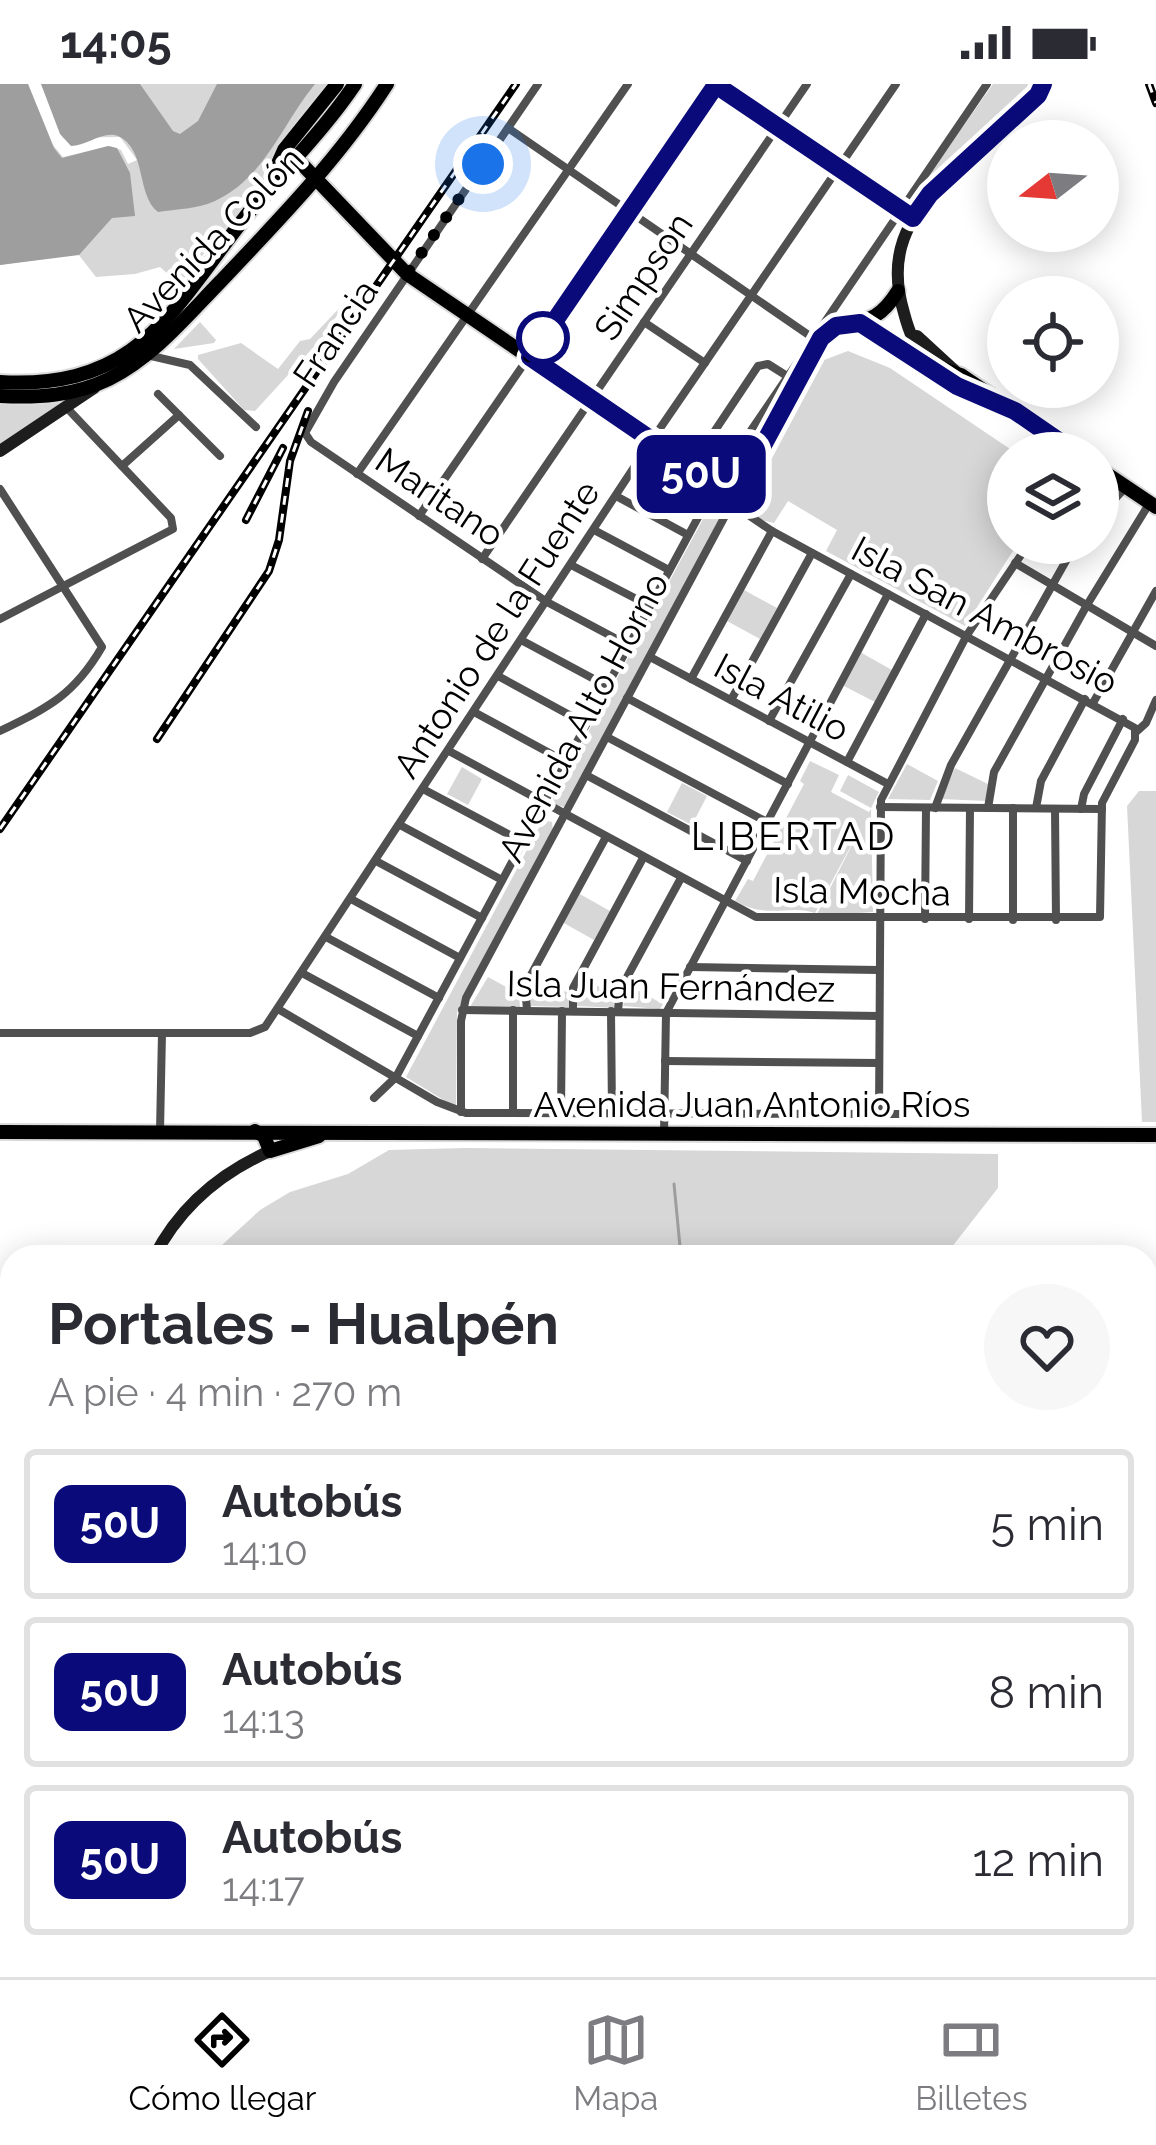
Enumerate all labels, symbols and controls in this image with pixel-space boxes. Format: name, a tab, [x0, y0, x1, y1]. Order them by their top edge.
text: 14:05	[60, 16, 172, 69]
north arrow	[987, 120, 1119, 252]
map controls	[987, 120, 1119, 564]
your location	[453, 134, 513, 194]
street label: Avenida Colón	[114, 138, 312, 340]
street label: Simpson	[585, 204, 701, 348]
street label: Francia	[284, 271, 386, 395]
button: locate	[987, 276, 1119, 408]
unlabelled marker	[518, 313, 568, 363]
button: layers	[987, 432, 1119, 564]
line badge: 50U	[632, 435, 770, 513]
street label: Maritano	[368, 439, 512, 555]
text: 50U	[661, 449, 741, 498]
street label: Antonio de la Fuente	[384, 473, 608, 785]
street label: Isla San Ambrosio	[845, 527, 1125, 703]
street label: Avenida Alto Horno	[489, 565, 677, 869]
street label: Isla Atilio	[708, 644, 856, 750]
district label: LIBERTAD	[691, 813, 897, 859]
street label: Isla Mocha	[773, 868, 951, 914]
street label: Isla Juan Fernández	[506, 962, 836, 1010]
street label: Avenida Juan Antonio Ríos	[534, 1083, 970, 1125]
button: heart	[984, 1284, 1110, 1410]
text: Portales - Hualpén	[48, 1290, 559, 1357]
text: A pie · 4 min · 270 m	[48, 1369, 402, 1415]
text: Autobús	[222, 1475, 402, 1528]
text: 5 min	[991, 1498, 1104, 1551]
text: 50U	[80, 1499, 160, 1548]
text: 14:10	[222, 1528, 308, 1574]
text: Autobús	[222, 1643, 402, 1696]
text: 8 min	[988, 1666, 1104, 1719]
text: 50U	[80, 1667, 160, 1716]
text: 14:13	[222, 1696, 305, 1742]
text: Autobús	[222, 1811, 402, 1864]
text: 12 min	[972, 1834, 1104, 1887]
text: 50U	[80, 1835, 160, 1884]
text: 14:17	[222, 1864, 305, 1910]
tab: Cómo llegar	[128, 2007, 316, 2118]
tab: Mapa	[573, 2007, 658, 2118]
tab: Billetes	[915, 2007, 1028, 2118]

